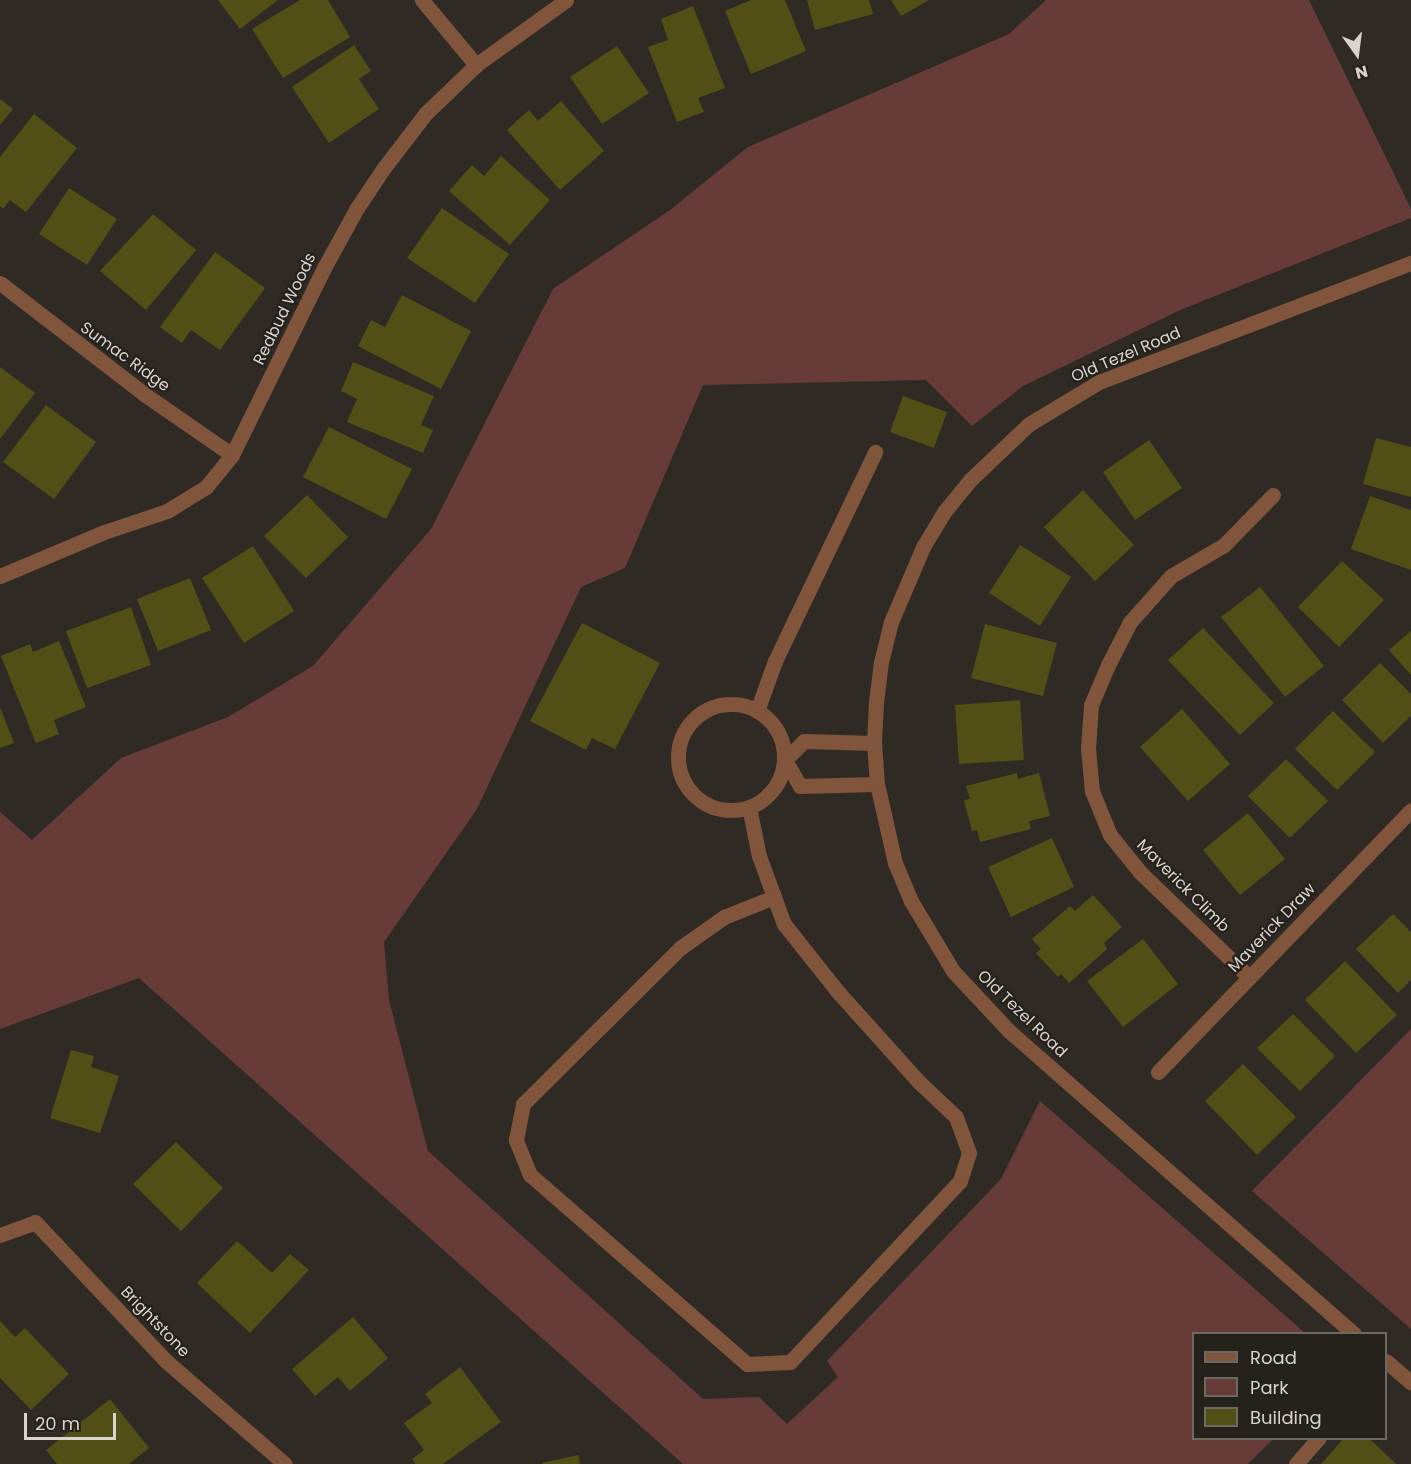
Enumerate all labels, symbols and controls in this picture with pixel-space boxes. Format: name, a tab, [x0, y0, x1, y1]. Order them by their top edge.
north arrow	[1327, 24, 1387, 84]
text: N	[1353, 59, 1370, 85]
street label: Redbud Woods	[250, 250, 320, 368]
street label: Sumac Ridge	[76, 318, 174, 396]
street label: Old Tezel Road	[1068, 323, 1184, 387]
street label: Maverick Climb	[1133, 836, 1233, 936]
street label: Maverick Draw	[1225, 879, 1319, 977]
street label: Old Tezel Road	[973, 966, 1071, 1062]
street label: Brightstone	[116, 1283, 194, 1361]
legend	[1192, 1332, 1387, 1440]
text: Road	[1250, 1345, 1297, 1370]
text: Park	[1250, 1375, 1289, 1400]
scale bar	[27, 1401, 118, 1439]
text: Building	[1250, 1405, 1322, 1430]
text: 20 m	[35, 1411, 80, 1436]

